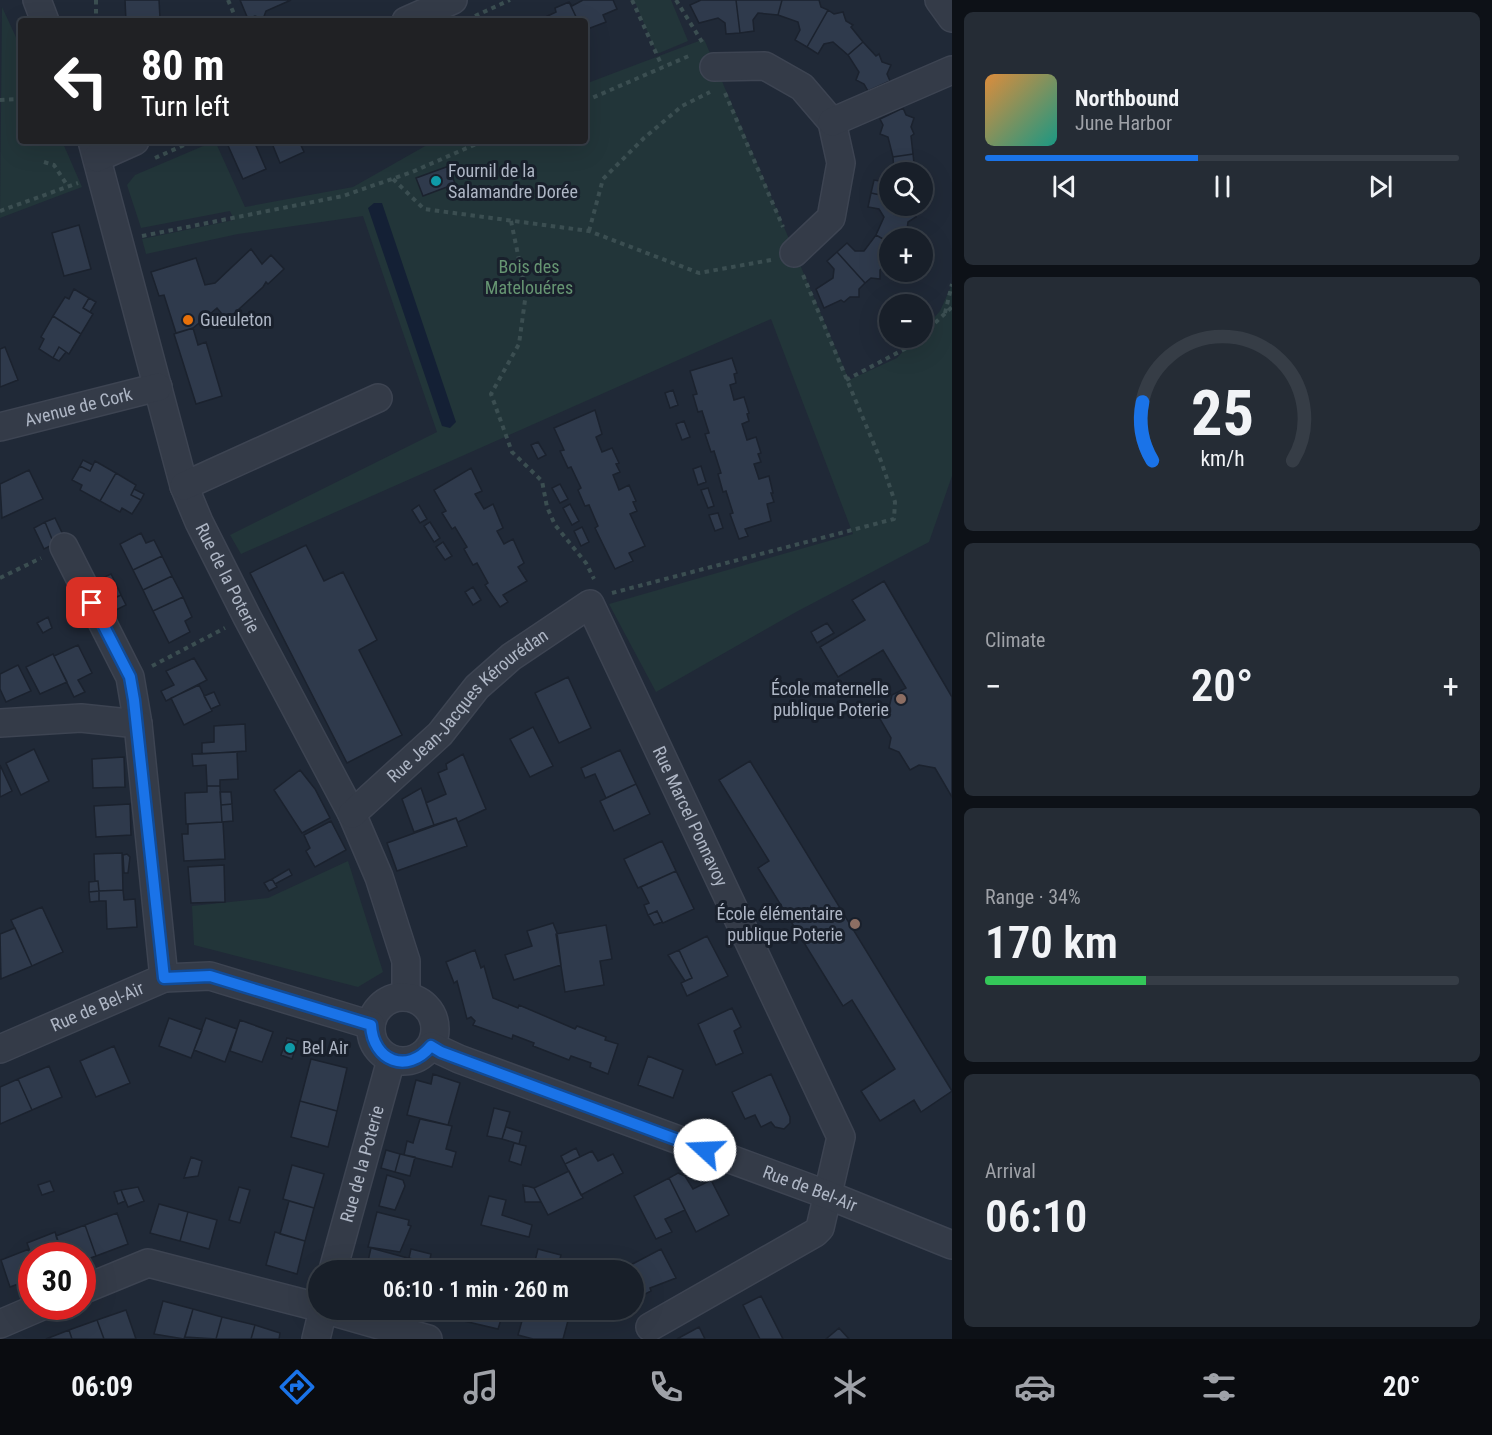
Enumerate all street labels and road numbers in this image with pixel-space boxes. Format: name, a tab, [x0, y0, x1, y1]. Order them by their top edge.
street label: Avenue de Cork	[22, 383, 134, 430]
street label: Rue de la Poterie	[191, 520, 264, 636]
street label: Rue Jean-Jacques Kérourédan	[383, 624, 552, 787]
street label: Rue Marcel Ponnavoy	[649, 743, 733, 890]
street label: Rue de Bel-Air	[47, 977, 147, 1036]
street label: Rue de la Poterie	[336, 1103, 388, 1224]
street label: Rue de Bel-Air	[760, 1161, 861, 1216]

